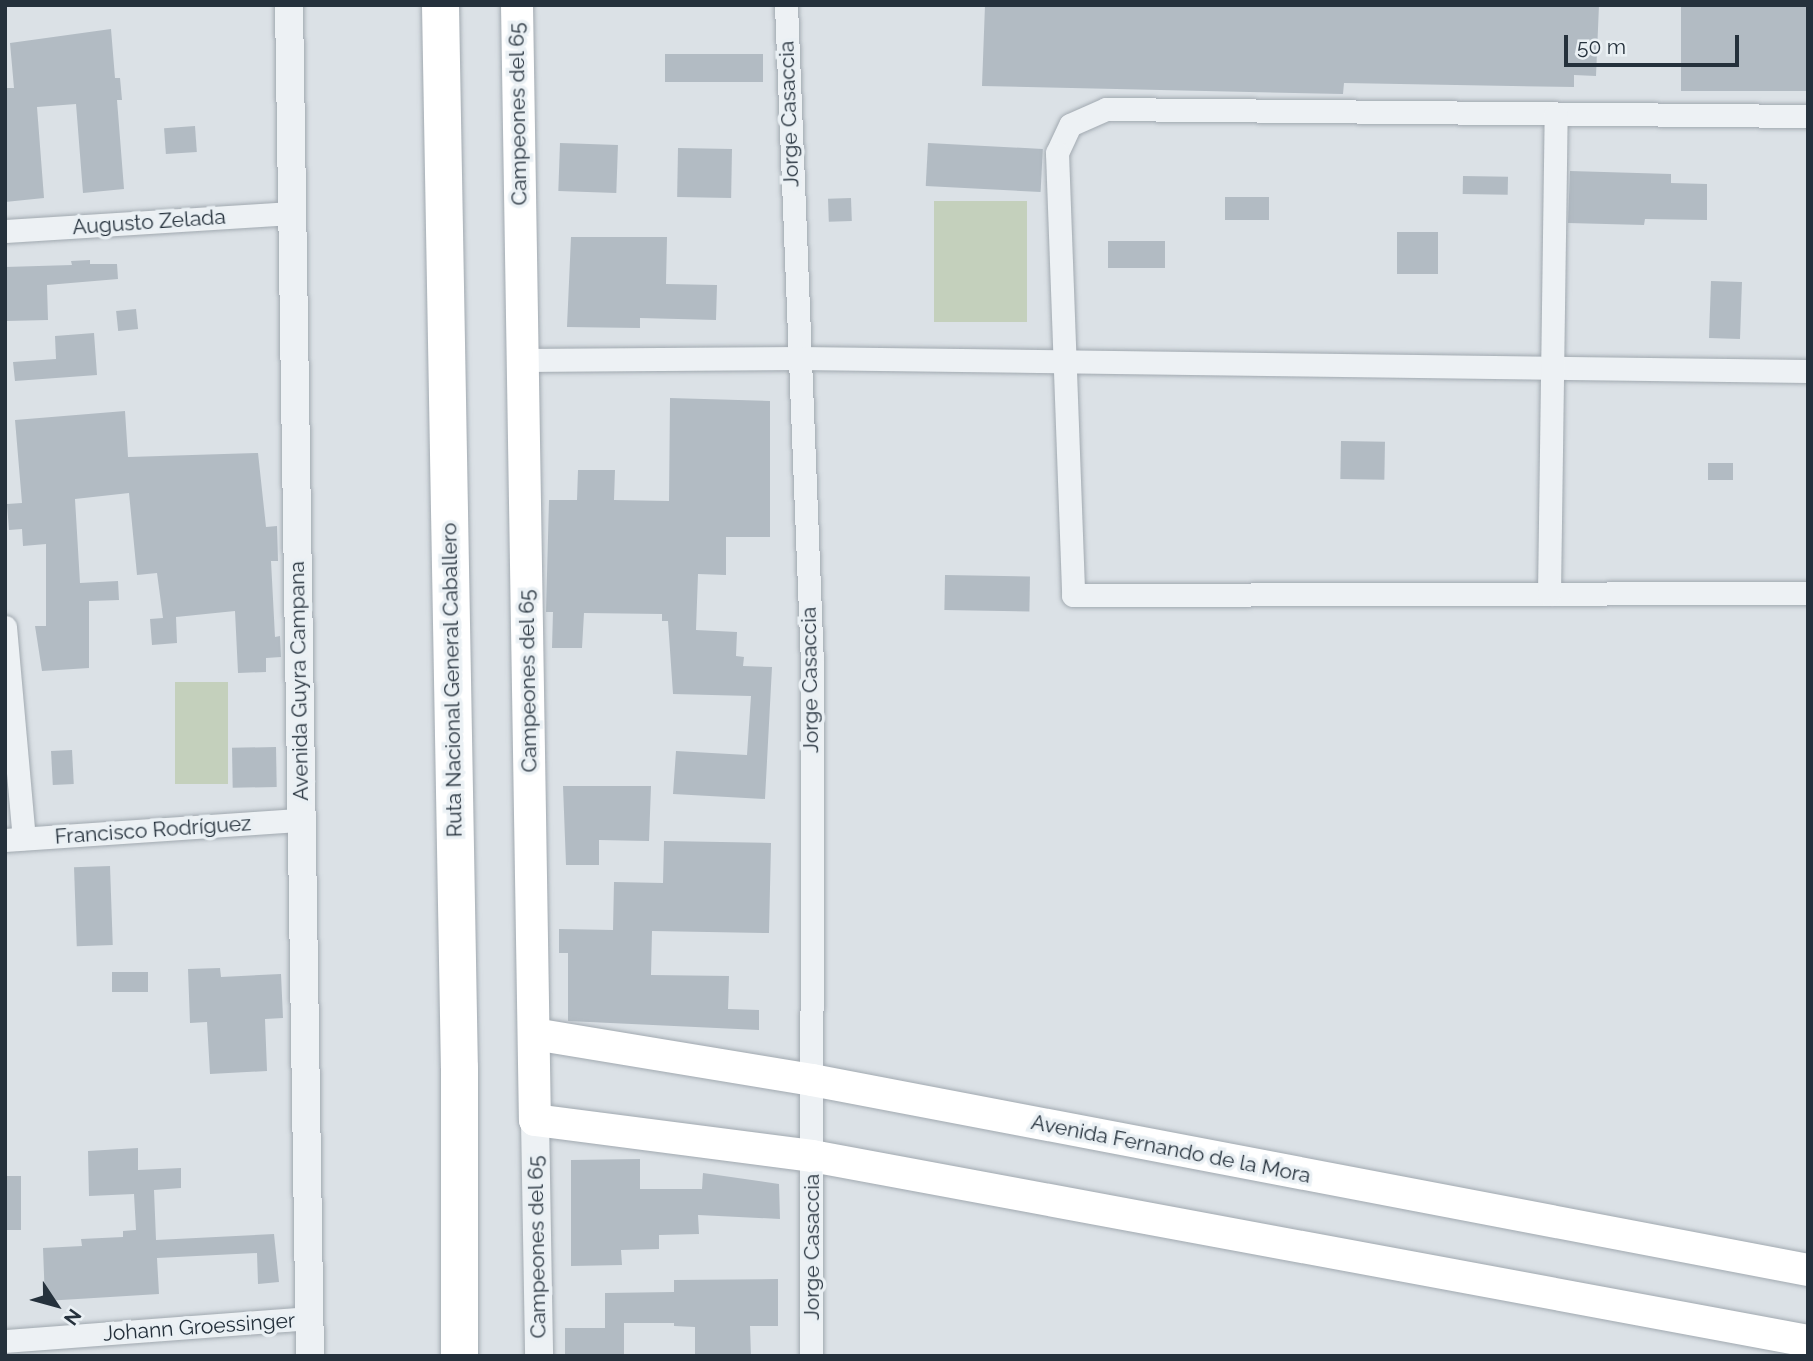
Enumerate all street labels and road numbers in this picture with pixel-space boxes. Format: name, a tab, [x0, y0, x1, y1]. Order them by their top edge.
street label: Campeones del 65	[504, 22, 532, 206]
street label: Jorge Casaccia	[774, 40, 804, 188]
street label: Augusto Zelada	[72, 204, 226, 240]
street label: Ruta Nacional General Caballero	[437, 522, 467, 838]
street label: Avenida Guyra Campana	[284, 561, 314, 801]
street label: Campeones del 65	[514, 589, 542, 773]
street label: Jorge Casaccia	[796, 607, 824, 753]
street label: Francisco Rodríguez	[54, 811, 252, 849]
street label: Avenida Fernando de la Mora	[1029, 1110, 1313, 1188]
street label: Campeones del 65	[523, 1155, 551, 1339]
street label: Jorge Casaccia	[799, 1174, 825, 1320]
street label: Johann Groessinger	[102, 1308, 296, 1346]

